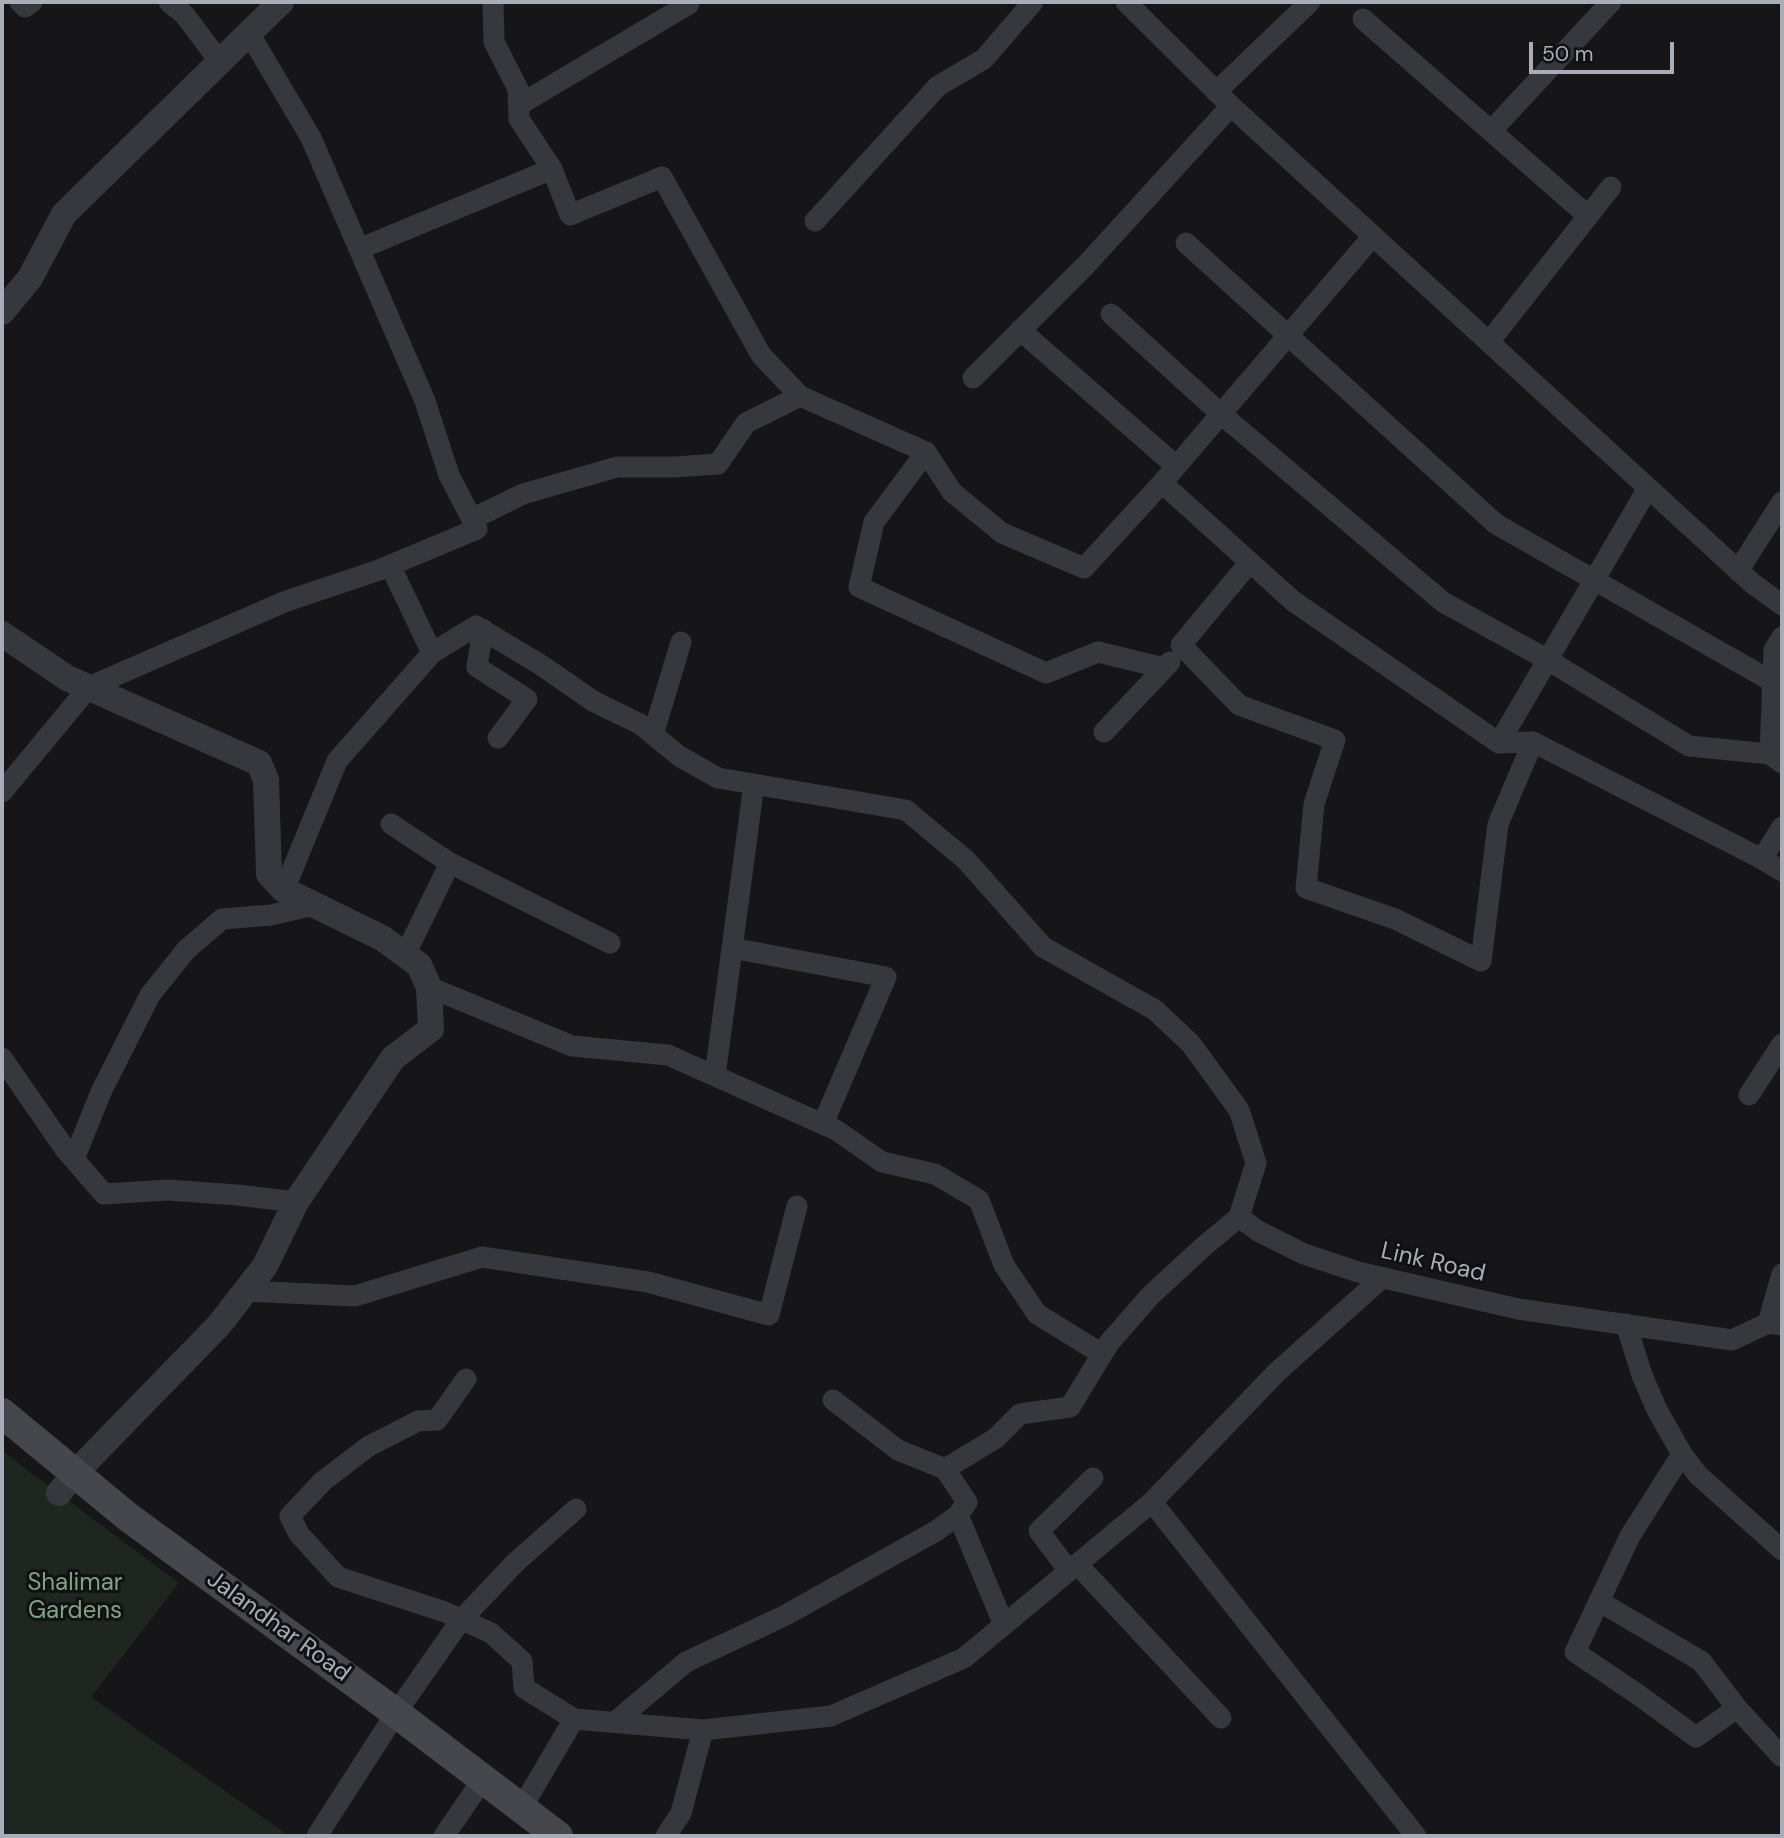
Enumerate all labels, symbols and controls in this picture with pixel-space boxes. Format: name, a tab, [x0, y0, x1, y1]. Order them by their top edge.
scale bar	[1532, 28, 1677, 72]
text: 50 m	[1542, 40, 1593, 68]
street label: Link Road	[1378, 1237, 1488, 1289]
street label: Jalandhar Road	[201, 1565, 355, 1689]
park label: Shalimar Gardens	[27, 1570, 123, 1626]

